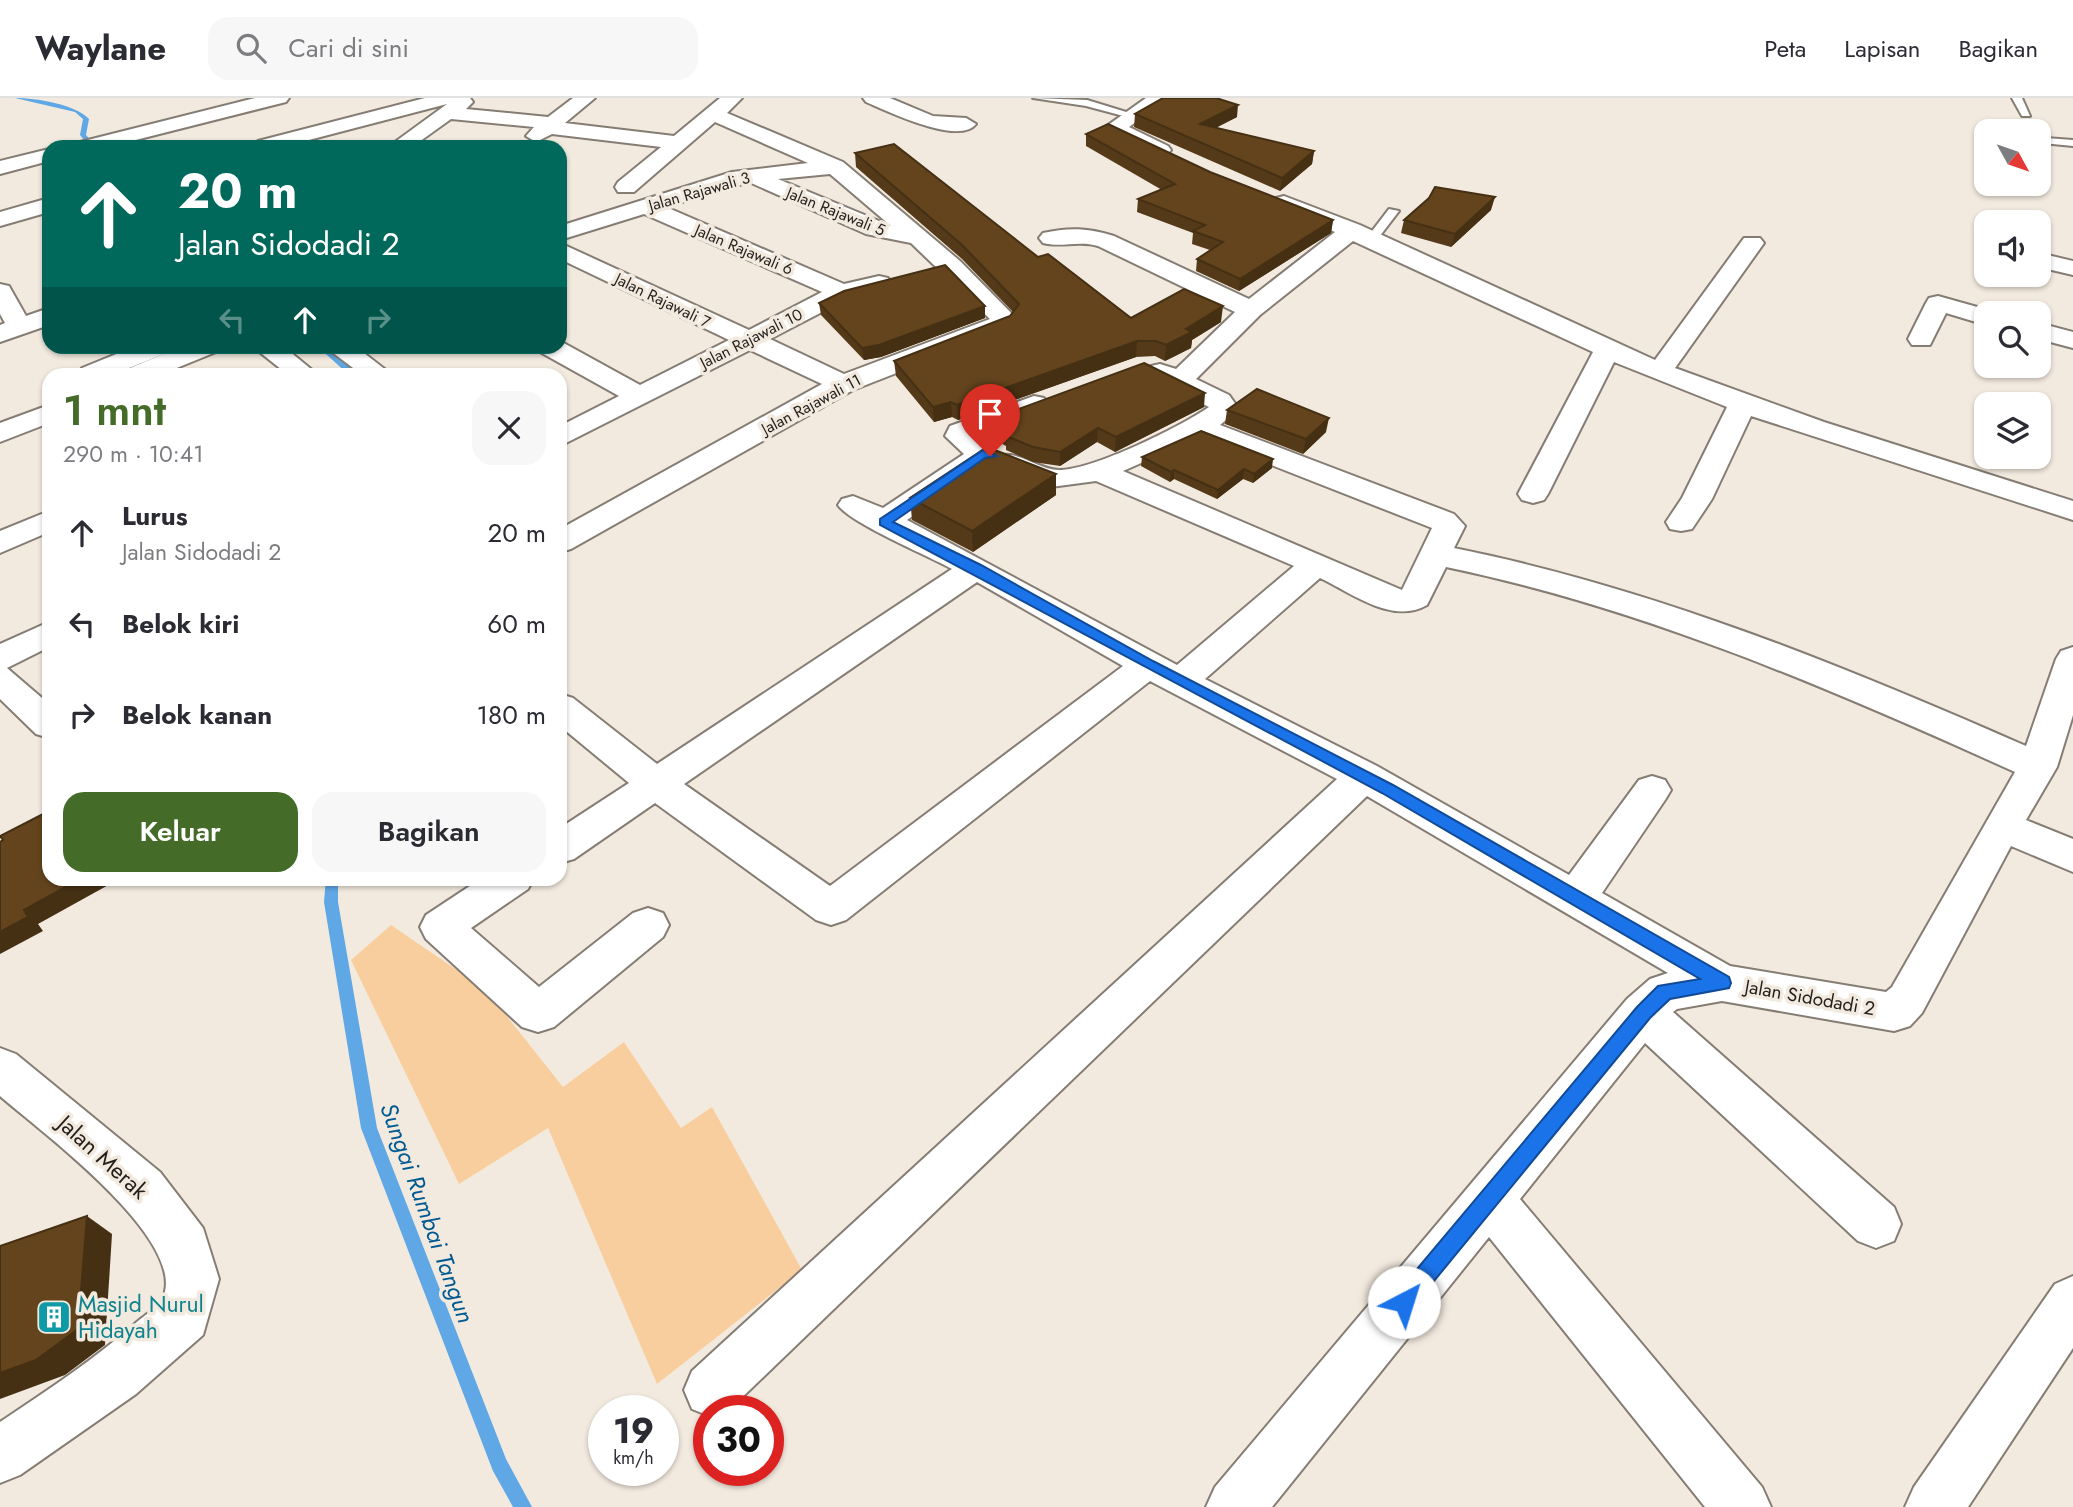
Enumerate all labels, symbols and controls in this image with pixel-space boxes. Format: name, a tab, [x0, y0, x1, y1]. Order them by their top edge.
search box	[208, 17, 698, 80]
text: Waylane	[35, 25, 166, 72]
icon: search	[232, 29, 270, 67]
text: Cari di sini	[288, 29, 409, 67]
text: Peta	[1764, 31, 1806, 66]
text: Lapisan	[1844, 31, 1920, 66]
text: Bagikan	[1958, 31, 2038, 66]
north arrow	[1974, 119, 2051, 196]
map controls	[1974, 119, 2051, 469]
text: 20 m	[178, 156, 297, 226]
street label: Jalan Rajawali 3	[644, 166, 753, 217]
icon: ahead	[63, 168, 154, 259]
street label: Jalan Rajawali 5	[781, 180, 889, 242]
button: sound	[1974, 210, 2051, 287]
street label: Jalan Rajawali 6	[689, 218, 797, 281]
text: Jalan Sidodadi 2	[178, 221, 400, 267]
street label: Jalan Rajawali 7	[609, 266, 715, 334]
icon: left	[213, 301, 251, 339]
icon: ahead	[286, 301, 324, 339]
icon: right	[359, 301, 397, 339]
button: search	[1974, 301, 2051, 378]
street label: Jalan Rajawali 10	[694, 303, 807, 375]
street label: Jalan Rajawali 11	[756, 368, 865, 441]
text: 1 mnt	[63, 380, 166, 441]
pin	[960, 384, 1020, 456]
button: close	[472, 391, 546, 465]
button: layers	[1974, 392, 2051, 469]
icon: arrive	[971, 395, 1009, 433]
text: 290 m · 10:41	[63, 437, 203, 471]
text: Lurus	[122, 497, 188, 535]
icon: ahead	[63, 514, 101, 552]
text: 20 m	[488, 514, 546, 552]
text: Jalan Sidodadi 2	[122, 535, 281, 569]
icon: left	[63, 605, 101, 643]
text: Belok kiri	[122, 605, 239, 643]
text: 60 m	[487, 605, 546, 643]
icon: right	[63, 696, 101, 734]
text: Belok kanan	[122, 696, 272, 734]
text: 180 m	[476, 696, 546, 734]
button: Keluar	[63, 792, 298, 872]
button: Bagikan	[312, 792, 546, 872]
street label: Jalan Sidodadi 2	[1740, 972, 1877, 1022]
water label: Sungai Rumbai Tangun	[371, 1098, 484, 1328]
street label: Jalan Merak	[48, 1105, 156, 1208]
position arrow	[1367, 1265, 1441, 1339]
place label: Masjid Nurul Hidayah	[78, 1287, 204, 1347]
building icon: Masjid Nurul Hidayah	[35, 1298, 73, 1336]
speed limit sign: 30	[693, 1395, 784, 1486]
text: 19	[613, 1406, 654, 1456]
text: km/h	[613, 1445, 654, 1471]

